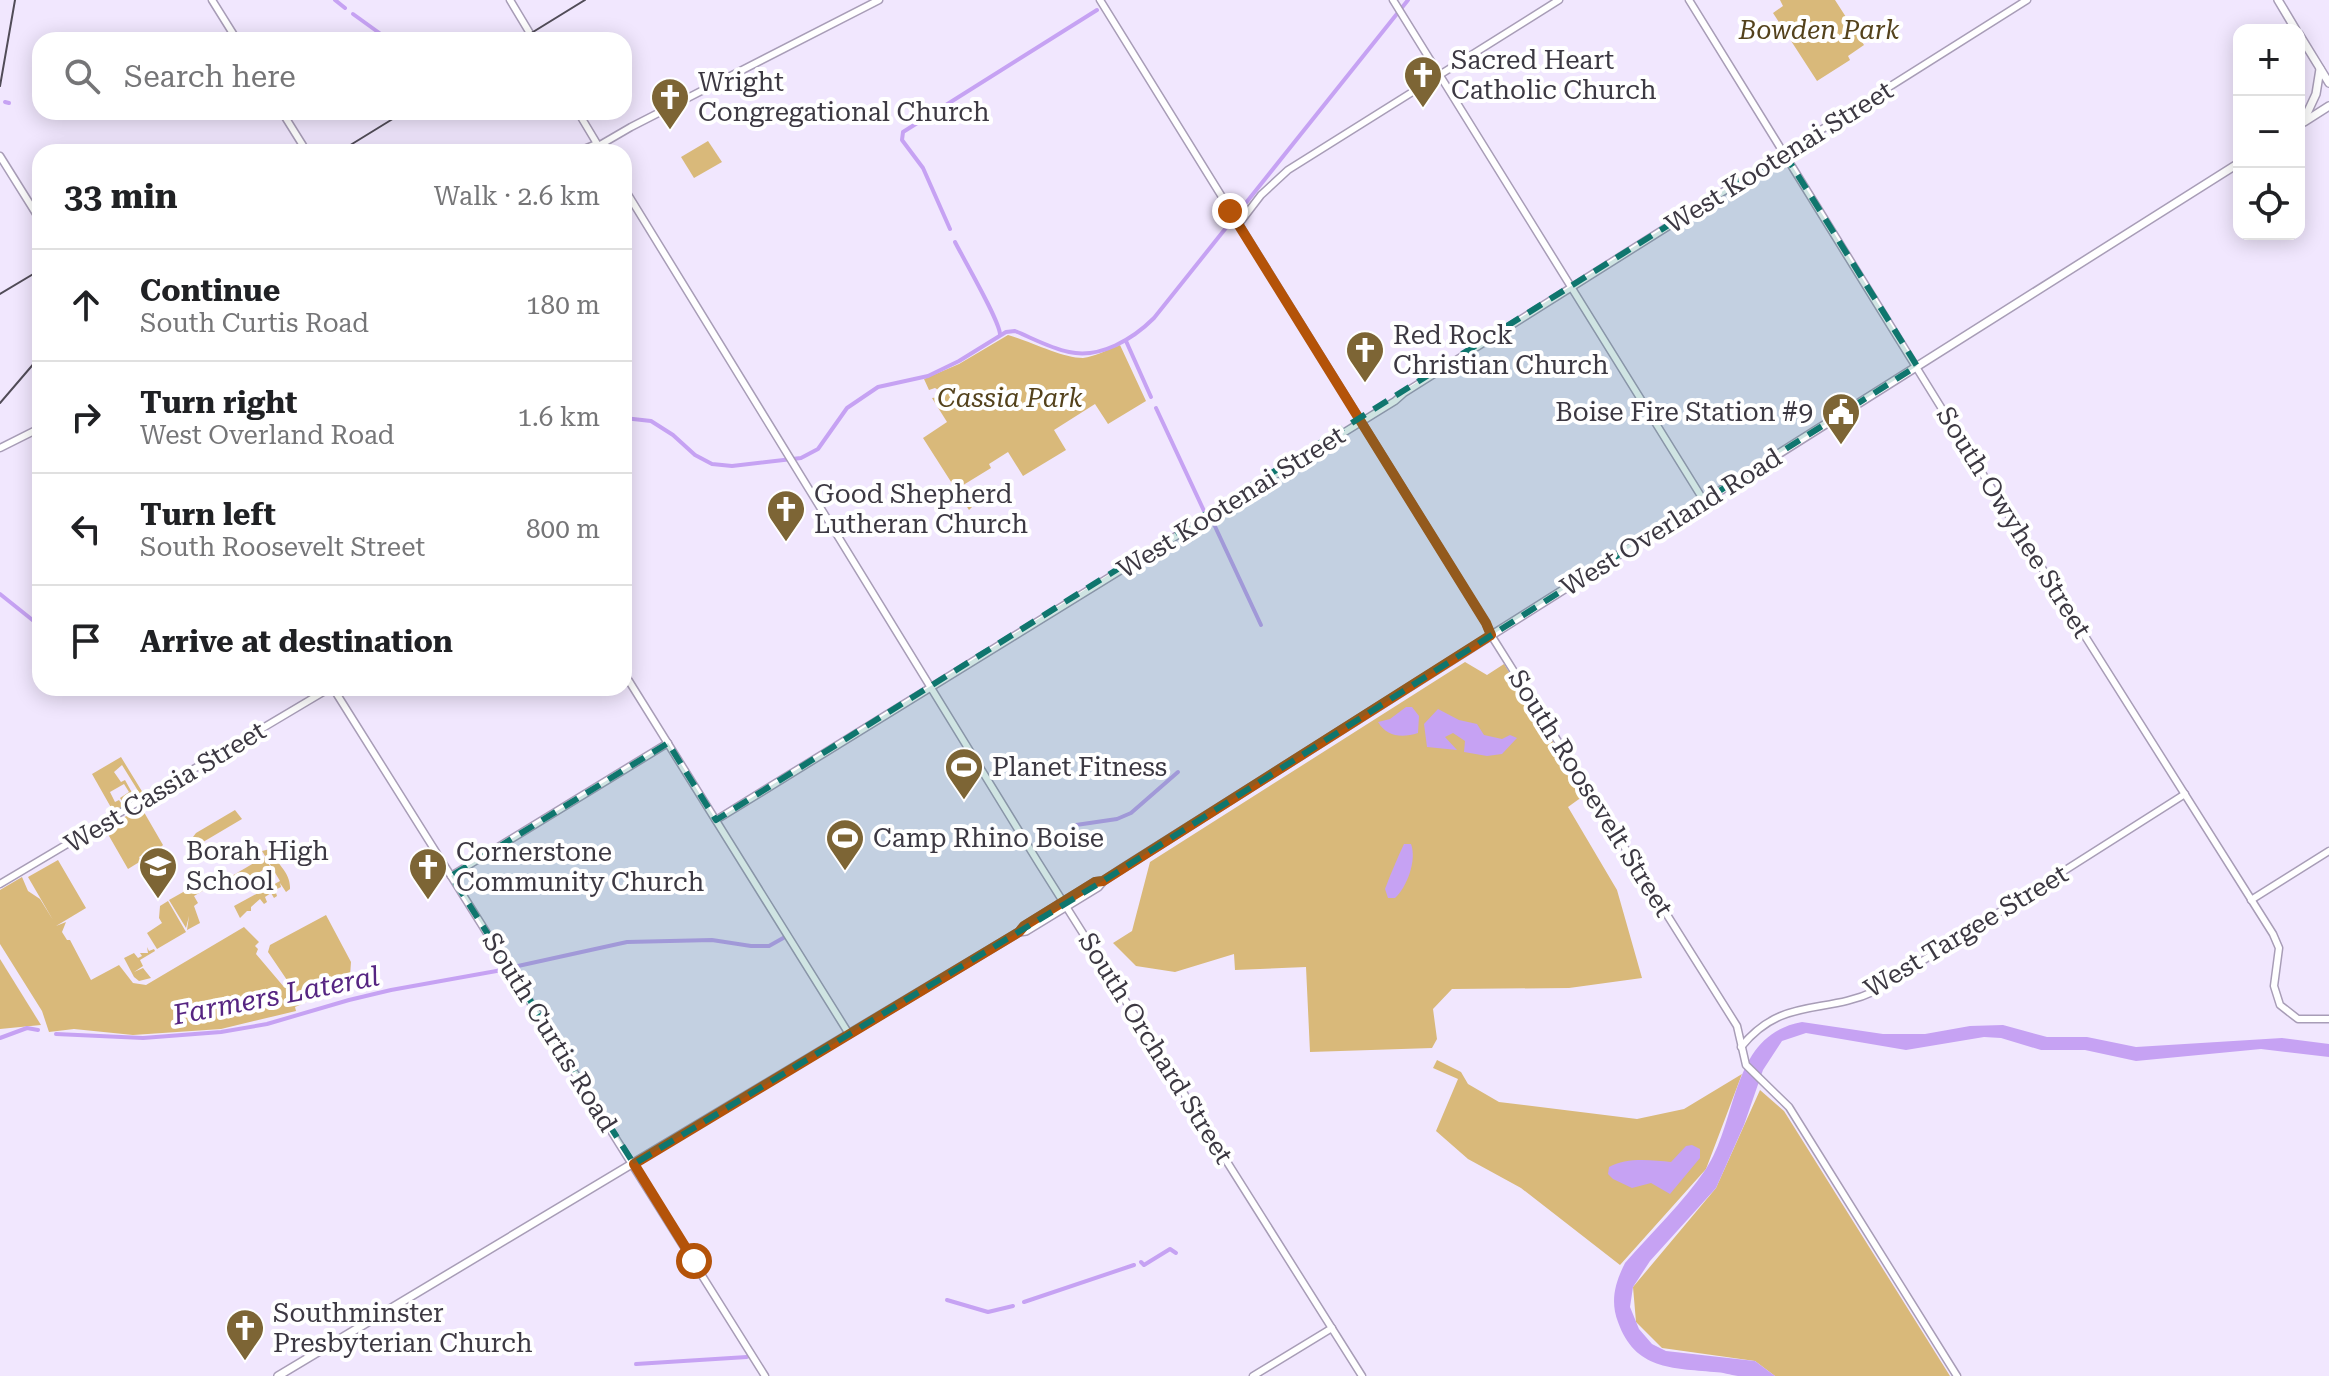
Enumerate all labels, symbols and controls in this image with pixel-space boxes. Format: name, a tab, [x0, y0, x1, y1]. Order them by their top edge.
park label: Bowden Park	[1738, 15, 1900, 45]
map controls	[2233, 24, 2305, 240]
button: +	[2233, 24, 2305, 96]
search box	[32, 32, 632, 120]
place label: Sacred Heart Catholic Church	[1451, 45, 1657, 105]
icon: search	[60, 54, 104, 98]
church icon: Sacred Heart Catholic Church	[1402, 54, 1444, 109]
text: Search here	[124, 59, 296, 94]
place label: Wright Congregational Church	[698, 67, 990, 127]
street label: West Kootenai Street	[1660, 75, 1899, 239]
church icon: Wright Congregational Church	[649, 76, 691, 131]
button: −	[2233, 96, 2305, 168]
button: locate	[2233, 168, 2305, 240]
text: 33 min	[64, 176, 178, 216]
text: Walk · 2.6 km	[434, 181, 600, 211]
route end	[1212, 193, 1248, 229]
text: Continue	[140, 273, 280, 308]
icon: ahead	[64, 283, 108, 327]
text: 180 m	[526, 290, 600, 320]
text: South Curtis Road	[140, 308, 369, 338]
place label: Red Rock Christian Church	[1393, 320, 1609, 380]
church icon: Red Rock Christian Church	[1344, 329, 1386, 384]
park label: Cassia Park	[937, 383, 1084, 413]
text: Turn right	[140, 385, 297, 420]
public building icon: Boise Fire Station #9	[1820, 391, 1862, 446]
icon: right	[64, 395, 108, 439]
place label: Boise Fire Station #9	[1555, 397, 1813, 427]
street label: South Owyhee Street	[1931, 401, 2098, 643]
text: 1.6 km	[517, 402, 600, 432]
text: West Overland Road	[140, 420, 395, 450]
street label: West Kootenai Street	[1112, 420, 1351, 584]
street label: West Overland Road	[1555, 442, 1787, 602]
place label: Good Shepherd Lutheran Church	[814, 479, 1028, 539]
church icon: Good Shepherd Lutheran Church	[765, 488, 807, 543]
text: Turn left	[140, 497, 276, 532]
icon: left	[64, 507, 108, 551]
text: 800 m	[526, 514, 600, 544]
text: South Roosevelt Street	[140, 532, 425, 562]
icon: arrive	[64, 619, 108, 663]
text: Arrive at destination	[140, 624, 453, 659]
street label: South Roosevelt Street	[1503, 664, 1679, 922]
street label: West Cassia Street	[59, 715, 271, 859]
sports icon: Planet Fitness	[943, 746, 985, 801]
place label: Planet Fitness	[992, 752, 1167, 782]
sports icon: Camp Rhino Boise	[824, 817, 866, 872]
place label: Camp Rhino Boise	[873, 823, 1104, 853]
place label: Borah High School	[186, 836, 329, 896]
place label: Cornerstone Community Church	[456, 837, 704, 897]
school or university icon: Borah High School	[137, 845, 179, 900]
church icon: Cornerstone Community Church	[407, 846, 449, 901]
street label: West Targee Street	[1859, 858, 2074, 1004]
street label: South Curtis Road	[477, 927, 624, 1137]
street label: South Orchard Street	[1073, 927, 1240, 1169]
water label: Farmers Lateral	[169, 959, 382, 1032]
route start	[676, 1243, 712, 1279]
place label: Southminster Presbyterian Church	[273, 1298, 533, 1358]
church icon: Southminster Presbyterian Church	[224, 1307, 266, 1362]

